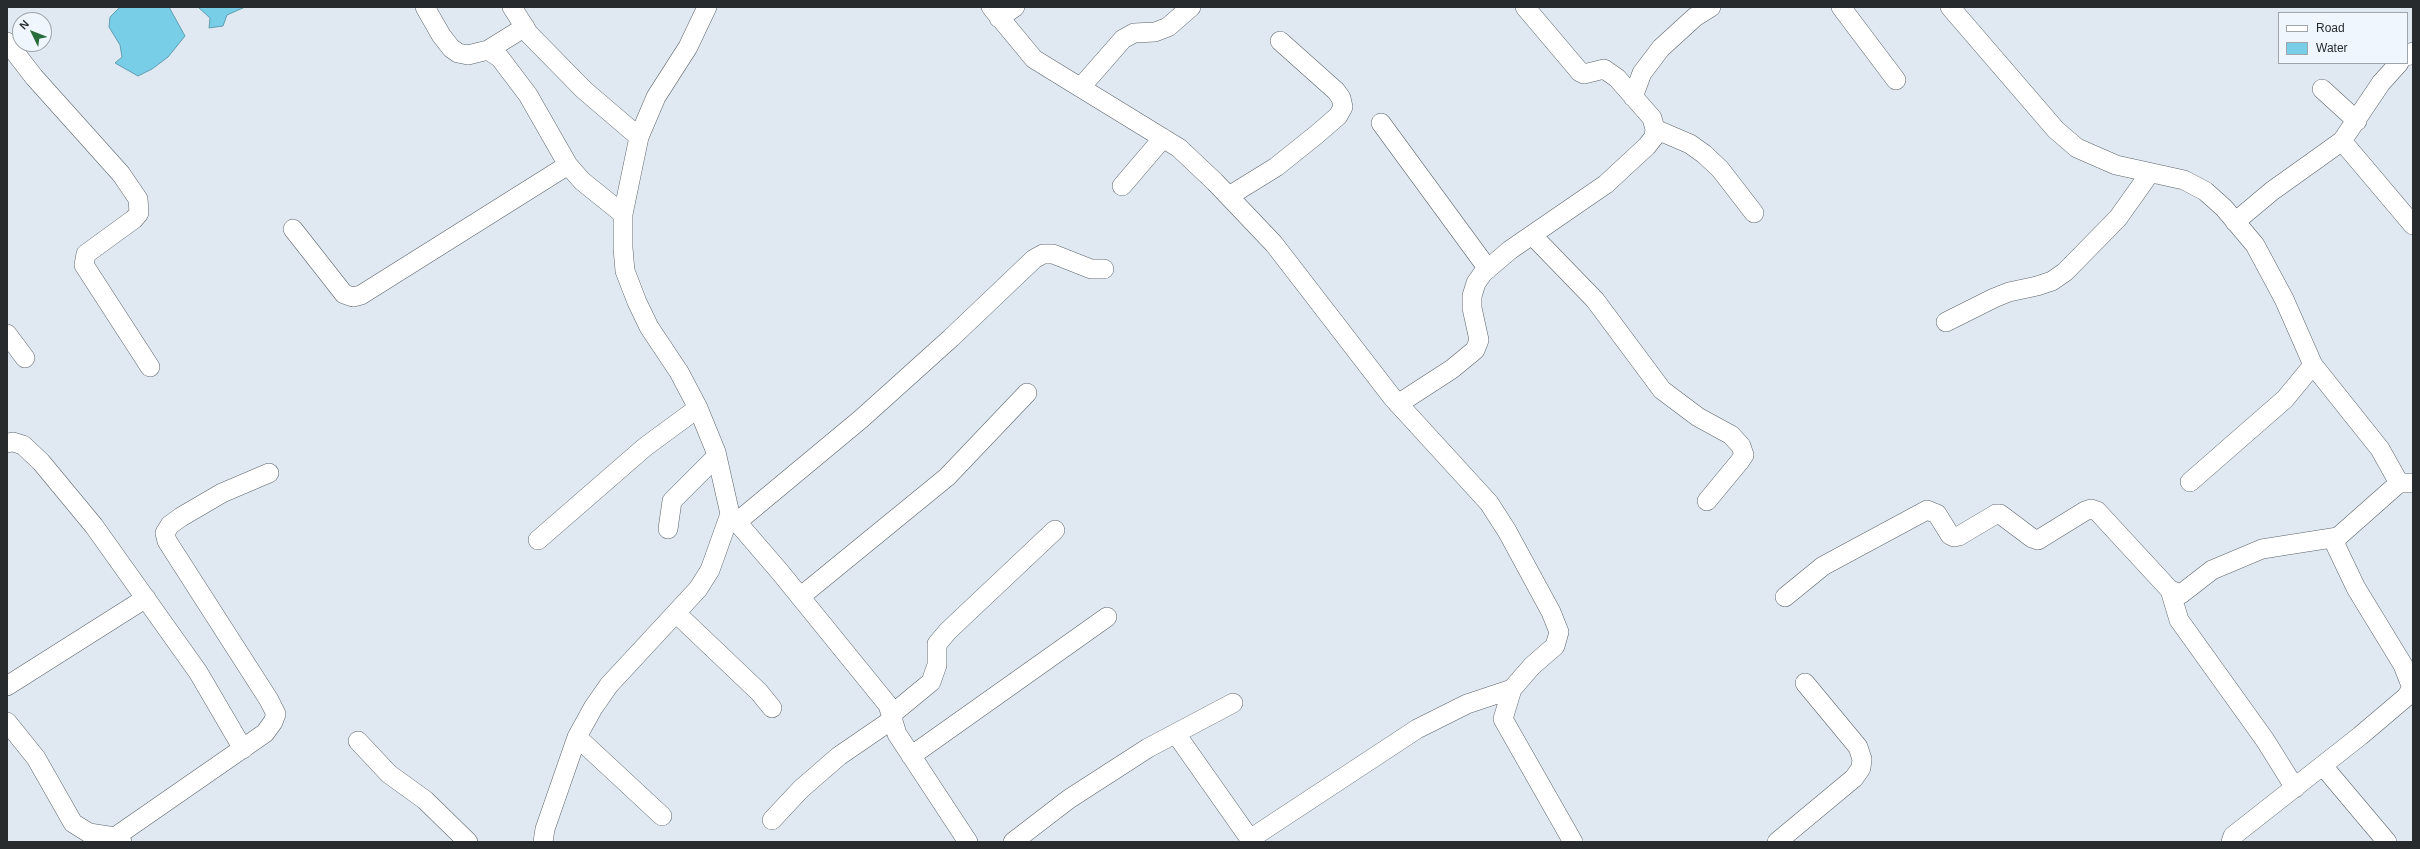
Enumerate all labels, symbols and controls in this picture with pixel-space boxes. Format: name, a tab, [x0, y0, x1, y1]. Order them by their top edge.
north arrow	[12, 12, 52, 52]
legend	[2278, 12, 2408, 64]
text: N	[17, 18, 31, 32]
text: Road	[2316, 21, 2345, 35]
text: Water	[2316, 41, 2348, 55]

